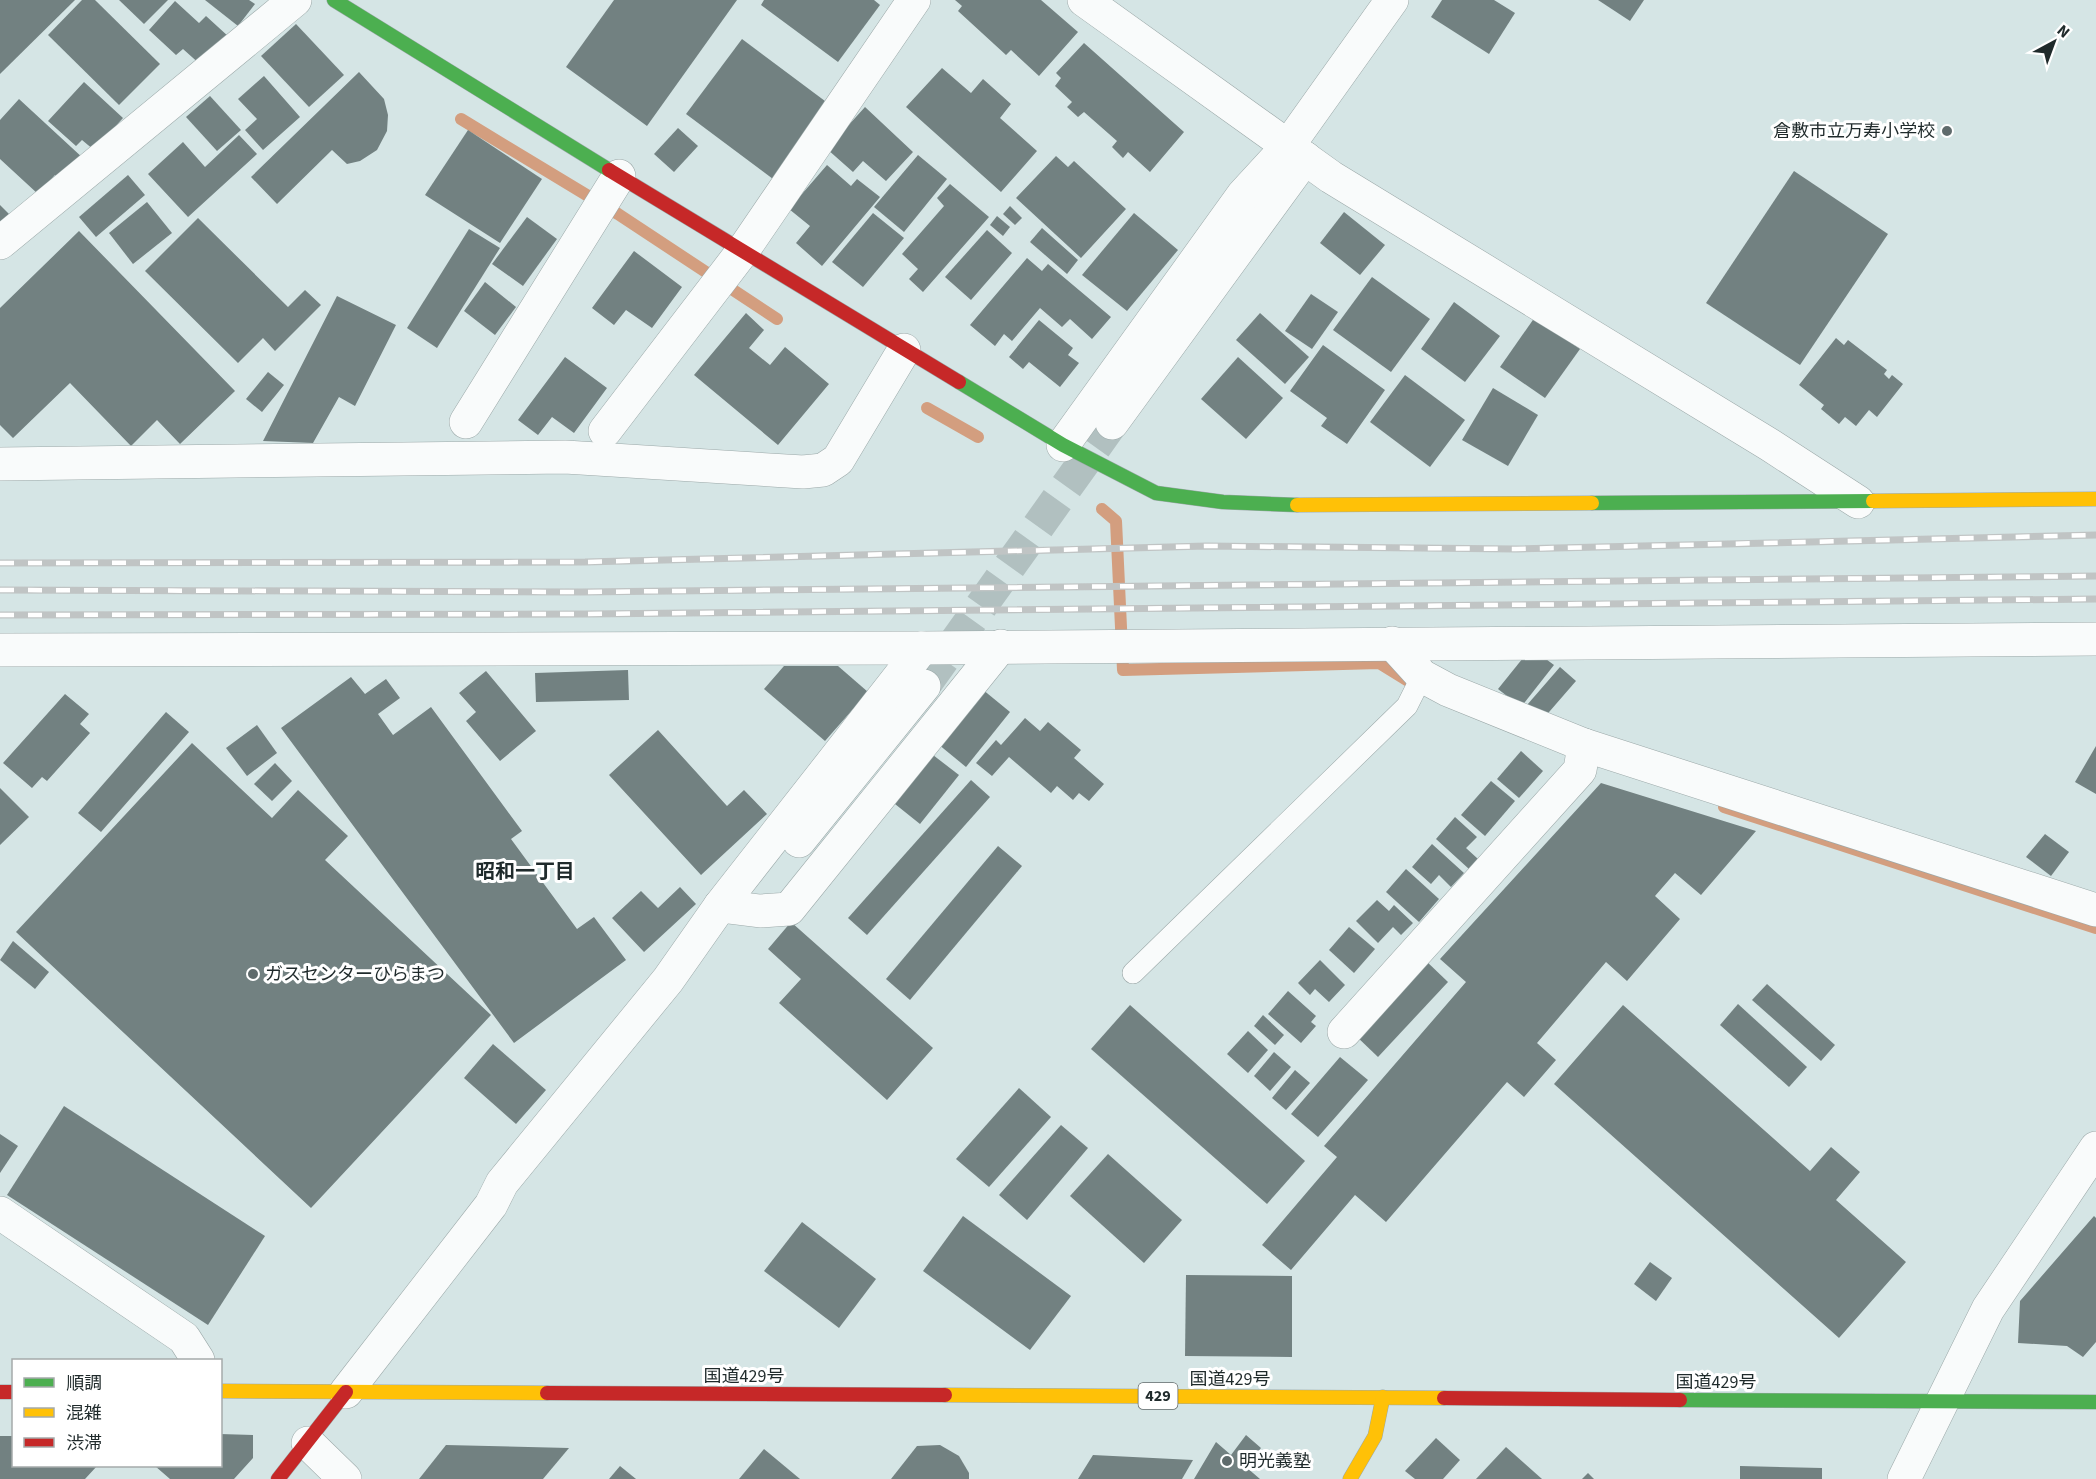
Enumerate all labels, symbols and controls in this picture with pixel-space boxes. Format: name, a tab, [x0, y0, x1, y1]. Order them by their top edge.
north arrow	[2024, 12, 2084, 72]
text: N	[2052, 20, 2074, 43]
place label: 倉敷市立万寿小学校	[1773, 119, 1935, 144]
marker: 倉敷市立万寿小学校	[1940, 124, 1954, 138]
district label: 昭和一丁目	[475, 858, 575, 886]
place label: ガスセンターひらまつ	[265, 962, 445, 987]
marker: ガスセンターひらまつ	[246, 967, 260, 981]
legend	[12, 1359, 222, 1467]
street label: 国道429号	[704, 1364, 784, 1389]
street label: 国道429号	[1190, 1367, 1270, 1392]
street label: 国道429号	[1676, 1370, 1756, 1395]
text: 順調	[66, 1371, 102, 1396]
road number: 429	[1138, 1383, 1178, 1409]
text: 混雑	[66, 1401, 102, 1426]
text: 渋滞	[66, 1431, 102, 1456]
place label: 明光義塾	[1239, 1449, 1311, 1474]
marker: 明光義塾	[1220, 1454, 1234, 1468]

